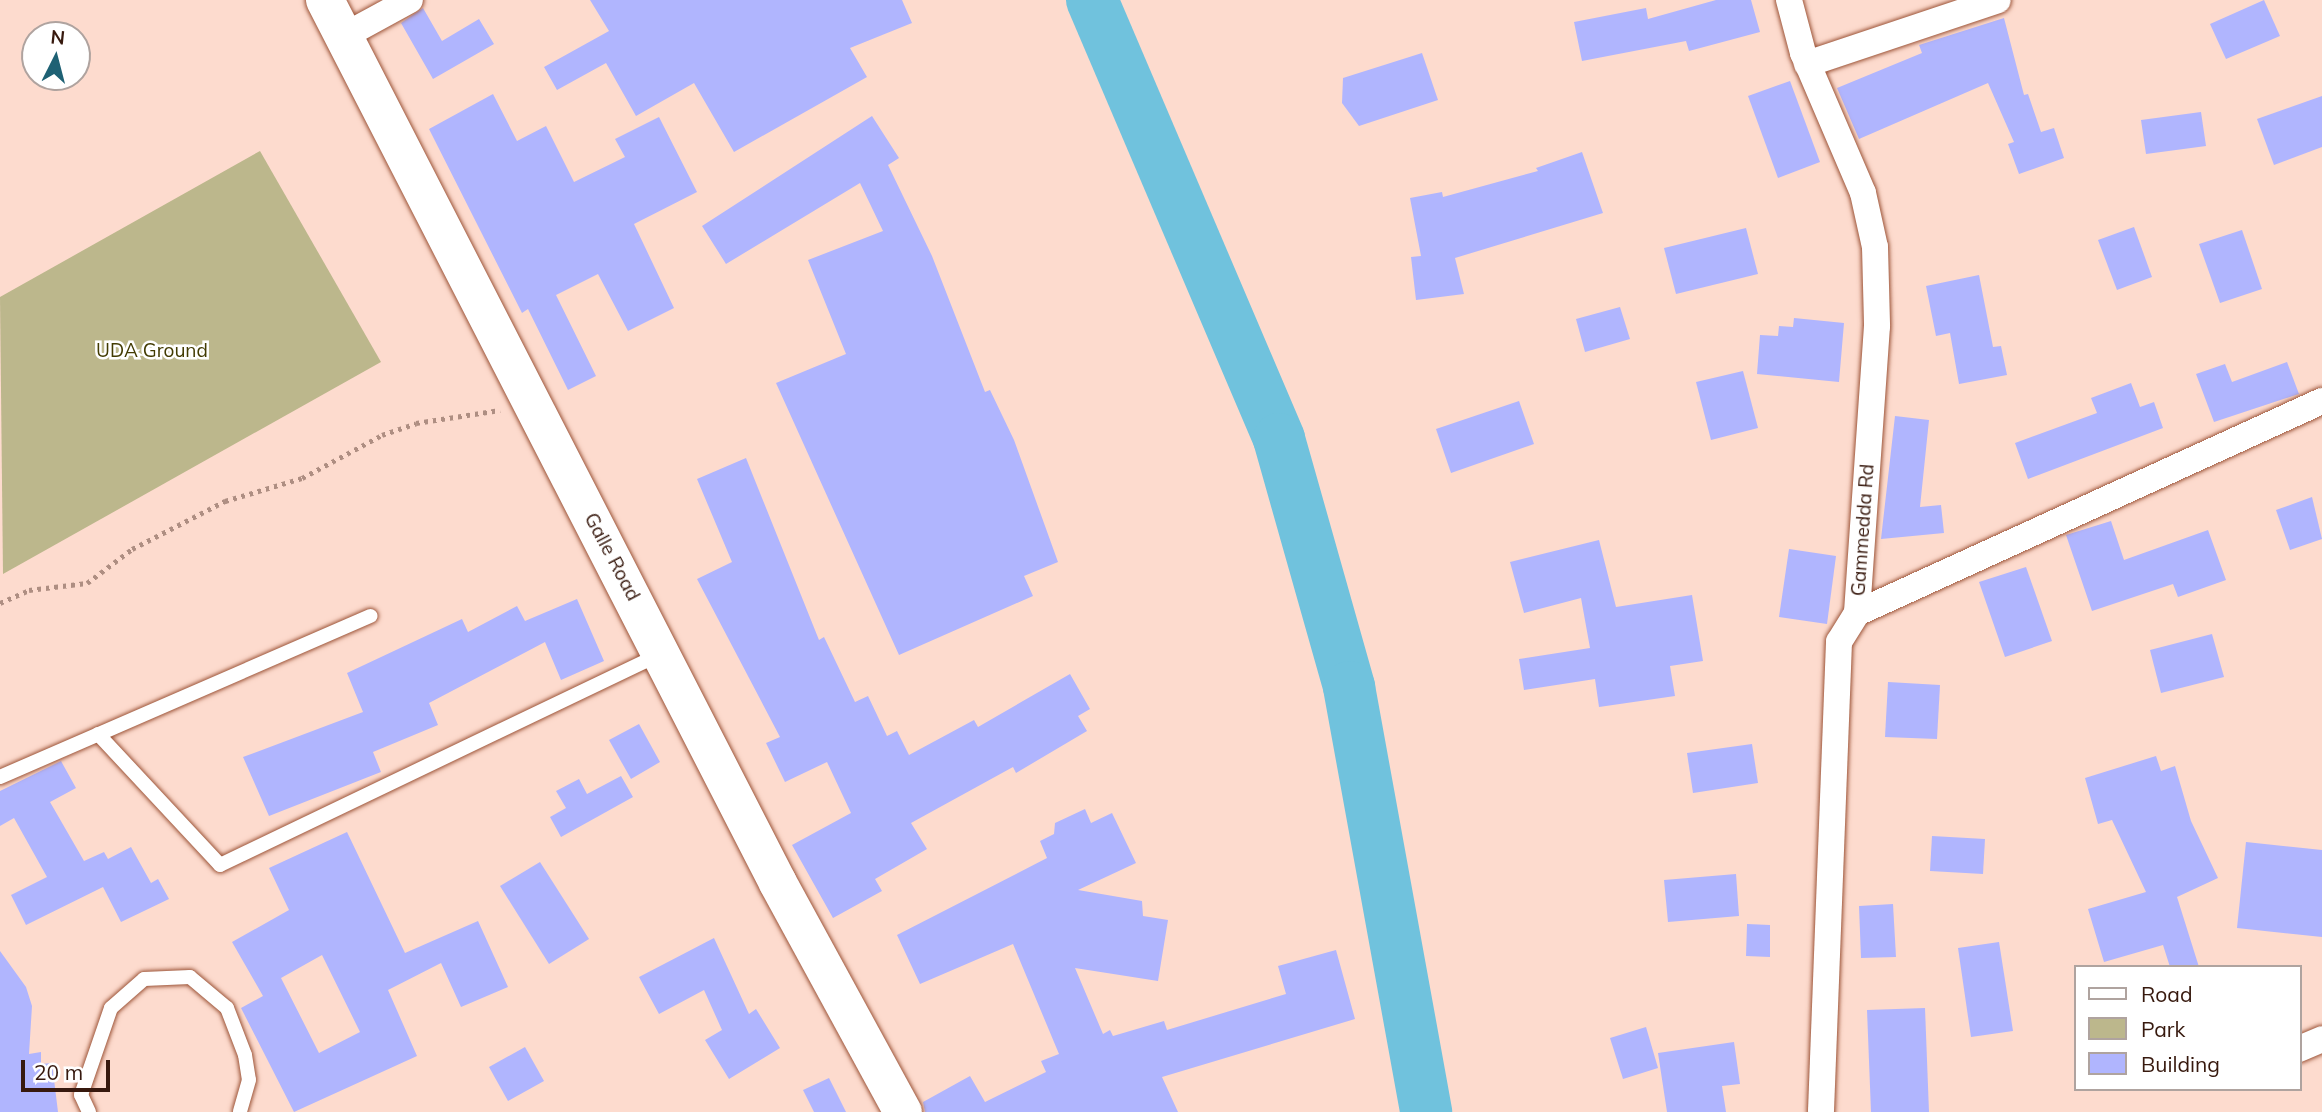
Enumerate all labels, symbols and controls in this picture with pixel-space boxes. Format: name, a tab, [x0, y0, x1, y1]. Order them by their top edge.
north arrow	[21, 21, 91, 91]
text: N	[50, 24, 66, 50]
park label: UDA Ground	[96, 340, 208, 362]
street label: Gammedda Rd	[1847, 463, 1879, 597]
street label: Galle Road	[579, 509, 645, 605]
legend	[2074, 965, 2301, 1091]
text: Road	[2141, 981, 2192, 1007]
text: Park	[2141, 1016, 2185, 1042]
scale bar	[24, 1046, 114, 1090]
text: Building	[2141, 1051, 2220, 1077]
text: 20 m	[34, 1059, 83, 1085]

